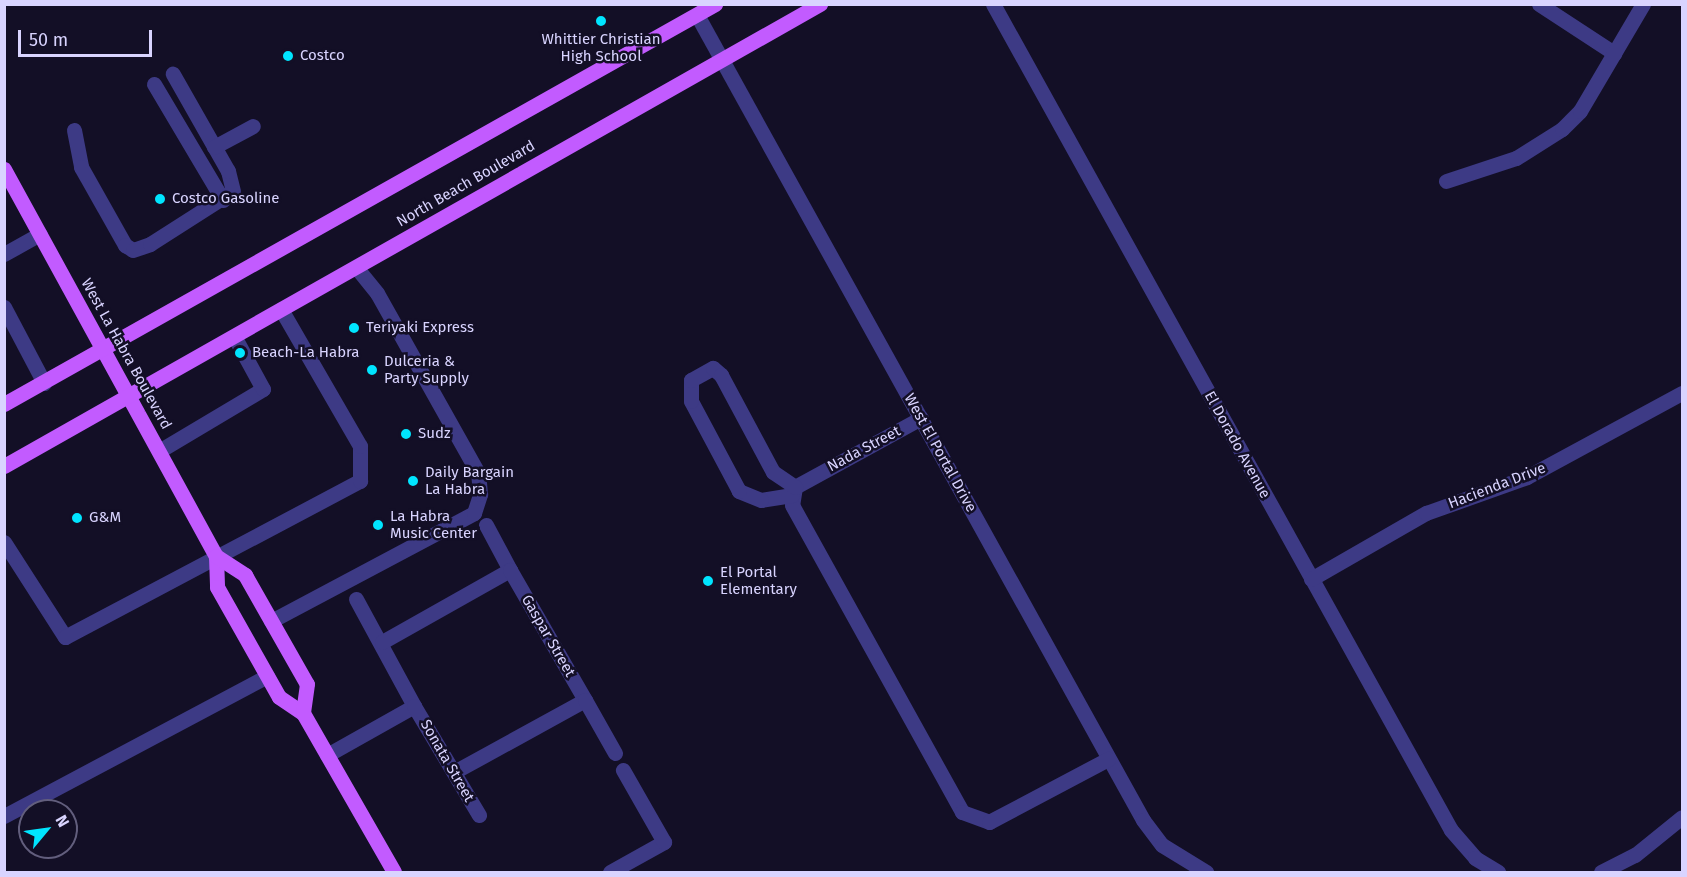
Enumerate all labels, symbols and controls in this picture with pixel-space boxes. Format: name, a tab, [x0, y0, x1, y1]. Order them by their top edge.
marker: Whittier Christian High School	[594, 14, 608, 28]
scale bar	[21, 18, 154, 56]
text: 50 m	[29, 29, 68, 51]
place label: Whittier Christian High School	[541, 30, 661, 65]
place label: Costco	[300, 47, 345, 65]
marker: Costco	[281, 49, 295, 63]
street label: North Beach Boulevard	[394, 137, 538, 231]
place label: Costco Gasoline	[172, 190, 279, 208]
marker: Costco Gasoline	[153, 192, 167, 206]
street label: West La Habra Boulevard	[77, 275, 175, 433]
place label: Teriyaki Express	[366, 319, 474, 337]
marker: Teriyaki Express	[347, 321, 361, 335]
place label: Beach-La Habra	[252, 344, 359, 362]
marker: Beach-La Habra	[233, 346, 247, 360]
place label: Dulceria & Party Supply	[384, 352, 469, 387]
marker: Dulceria & Party Supply	[365, 363, 379, 377]
street label: El Dorado Avenue	[1200, 388, 1274, 502]
street label: West El Portal Drive	[900, 391, 980, 515]
street label: Nada Street	[824, 422, 904, 476]
place label: Sudz	[418, 425, 450, 443]
marker: Sudz	[399, 427, 413, 441]
street label: Hacienda Drive	[1446, 459, 1548, 513]
place label: Daily Bargain La Habra	[425, 463, 514, 498]
marker: Daily Bargain La Habra	[406, 474, 420, 488]
place label: La Habra Music Center	[390, 507, 477, 542]
place label: G&M	[89, 509, 121, 527]
marker: G&M	[70, 511, 84, 525]
marker: La Habra Music Center	[371, 518, 385, 532]
place label: El Portal Elementary	[720, 563, 797, 598]
marker: El Portal Elementary	[701, 574, 715, 588]
street label: Gaspar Street	[517, 592, 579, 680]
street label: Sonata Street	[416, 717, 478, 805]
north arrow	[18, 799, 78, 859]
text: N	[52, 812, 73, 830]

